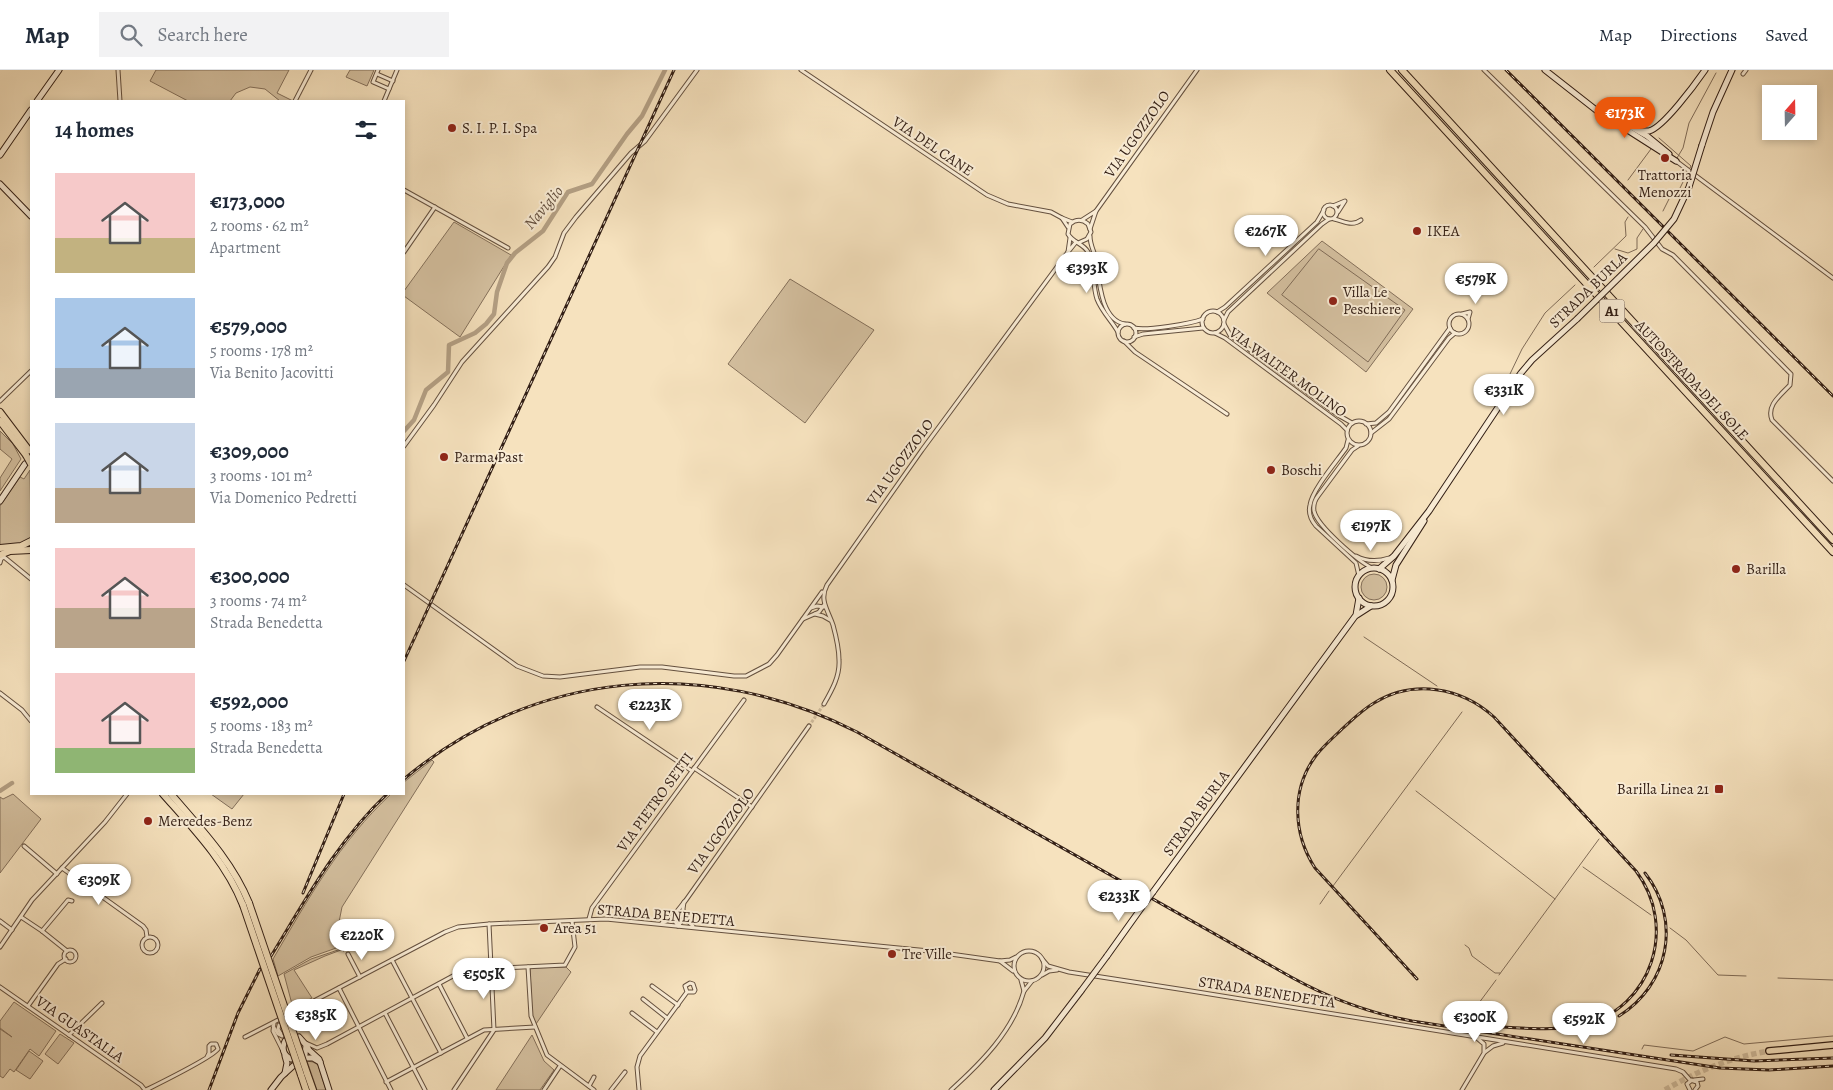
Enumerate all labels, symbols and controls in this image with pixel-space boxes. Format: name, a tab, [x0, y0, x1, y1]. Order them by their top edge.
search box	[99, 12, 449, 57]
text: Map	[25, 19, 69, 51]
icon: search	[117, 21, 145, 49]
text: Search here	[157, 22, 248, 48]
text: Map	[1599, 23, 1632, 47]
text: Directions	[1660, 23, 1737, 47]
text: Saved	[1765, 23, 1808, 47]
north arrow	[1762, 85, 1818, 140]
map controls	[1762, 85, 1817, 140]
street label: VIA UGOZZOLO	[1099, 86, 1174, 182]
pin: €173K	[1590, 97, 1660, 139]
text: €173K	[1605, 102, 1645, 124]
street label: VIA DEL CANE	[888, 111, 978, 181]
text: 14 homes	[55, 116, 134, 144]
icon: filters	[352, 116, 380, 144]
place label: S. I. P. I. Spa	[462, 118, 537, 138]
marker: S. I. P. I. Spa	[446, 122, 458, 134]
marker: Trattoria Menozzi	[1659, 152, 1671, 164]
place label: Trattoria Menozzi	[1638, 165, 1692, 202]
water label: Naviglio	[519, 181, 569, 234]
text: €173,000	[210, 187, 285, 215]
icon: home	[95, 193, 155, 253]
pin: €267K	[1231, 214, 1301, 257]
text: 2 rooms · 62 m²	[210, 215, 309, 237]
text: €267K	[1245, 220, 1287, 242]
place label: IKEA	[1427, 221, 1460, 241]
marker: IKEA	[1411, 225, 1423, 237]
text: Apartment	[210, 237, 281, 259]
street label: STRADA BURLA	[1545, 247, 1632, 332]
pin: €393K	[1052, 252, 1122, 294]
text: €393K	[1067, 257, 1107, 279]
pin: €579K	[1441, 262, 1511, 305]
text: €579K	[1456, 268, 1496, 290]
place label: Villa Le Peschiere	[1342, 282, 1401, 319]
marker: Villa Le Peschiere	[1327, 295, 1339, 307]
road number: A1	[1600, 300, 1624, 322]
text: €579,000	[210, 312, 287, 340]
street label: AUTOSTRADA DEL SOLE	[1630, 315, 1753, 445]
icon: home	[95, 318, 155, 378]
street label: VIA WALTER MOLINO	[1224, 322, 1351, 422]
text: 5 rooms · 178 m²	[210, 340, 313, 362]
text: Via Benito Jacovitti	[210, 362, 334, 384]
pin: €331K	[1469, 374, 1539, 416]
text: €331K	[1484, 379, 1524, 401]
street label: VIA UGOZZOLO	[861, 415, 938, 510]
text: €309,000	[210, 437, 289, 465]
icon: home	[95, 443, 155, 503]
place label: Parma Past	[454, 447, 523, 467]
marker: Parma Past	[438, 451, 450, 463]
place label: Boschi	[1281, 460, 1322, 480]
marker: Boschi	[1265, 464, 1277, 476]
text: 3 rooms · 101 m²	[210, 465, 312, 487]
text: Via Domenico Pedretti	[210, 487, 357, 509]
pin: €197K	[1336, 510, 1406, 552]
text: €197K	[1351, 515, 1391, 537]
place label: Barilla	[1746, 559, 1786, 579]
text: €300,000	[210, 562, 290, 590]
marker: Barilla	[1730, 563, 1742, 575]
icon: home	[95, 568, 155, 628]
text: 3 rooms · 74 m²	[210, 590, 307, 612]
text: Strada Benedetta	[210, 612, 323, 634]
text: €592,000	[210, 687, 288, 715]
pin: €223K	[615, 688, 685, 731]
icon: home	[95, 693, 155, 753]
text: €223K	[629, 694, 671, 716]
text: 5 rooms · 183 m²	[210, 715, 313, 737]
text: Strada Benedetta	[210, 737, 323, 759]
street label: VIA PIETRO SETTI	[612, 748, 698, 856]
street label: STRADA BURLA	[1158, 766, 1234, 860]
place label: Barilla Linea 21	[1617, 779, 1709, 799]
marker: Barilla Linea 21	[1713, 783, 1725, 795]
street label: VIA UGOZZOLO	[682, 784, 759, 879]
place label: Mercedes-Benz	[158, 811, 252, 831]
marker: Mercedes-Benz	[142, 815, 154, 827]
pin: €309K	[64, 864, 134, 906]
text: €309K	[78, 869, 120, 891]
pin: €233K	[1084, 880, 1154, 922]
text: €233K	[1098, 885, 1140, 907]
street label: STRADA BENEDETTA	[596, 899, 736, 931]
pin: €220K	[327, 918, 397, 961]
place label: Area 51	[553, 918, 596, 938]
marker: Area 51	[538, 922, 550, 934]
text: €220K	[340, 924, 384, 946]
place label: Tre Ville	[902, 944, 952, 964]
marker: Tre Ville	[886, 948, 898, 960]
pin: €505K	[449, 958, 519, 1000]
text: €505K	[463, 963, 505, 985]
street label: STRADA BENEDETTA	[1197, 971, 1337, 1013]
street label: VIA GUASTALLA	[31, 991, 128, 1067]
pin: €385K	[281, 998, 351, 1041]
pin: €300K	[1440, 1000, 1510, 1043]
pin: €592K	[1549, 1002, 1619, 1045]
text: €385K	[295, 1004, 337, 1026]
text: €300K	[1454, 1006, 1496, 1028]
text: €592K	[1563, 1008, 1605, 1030]

